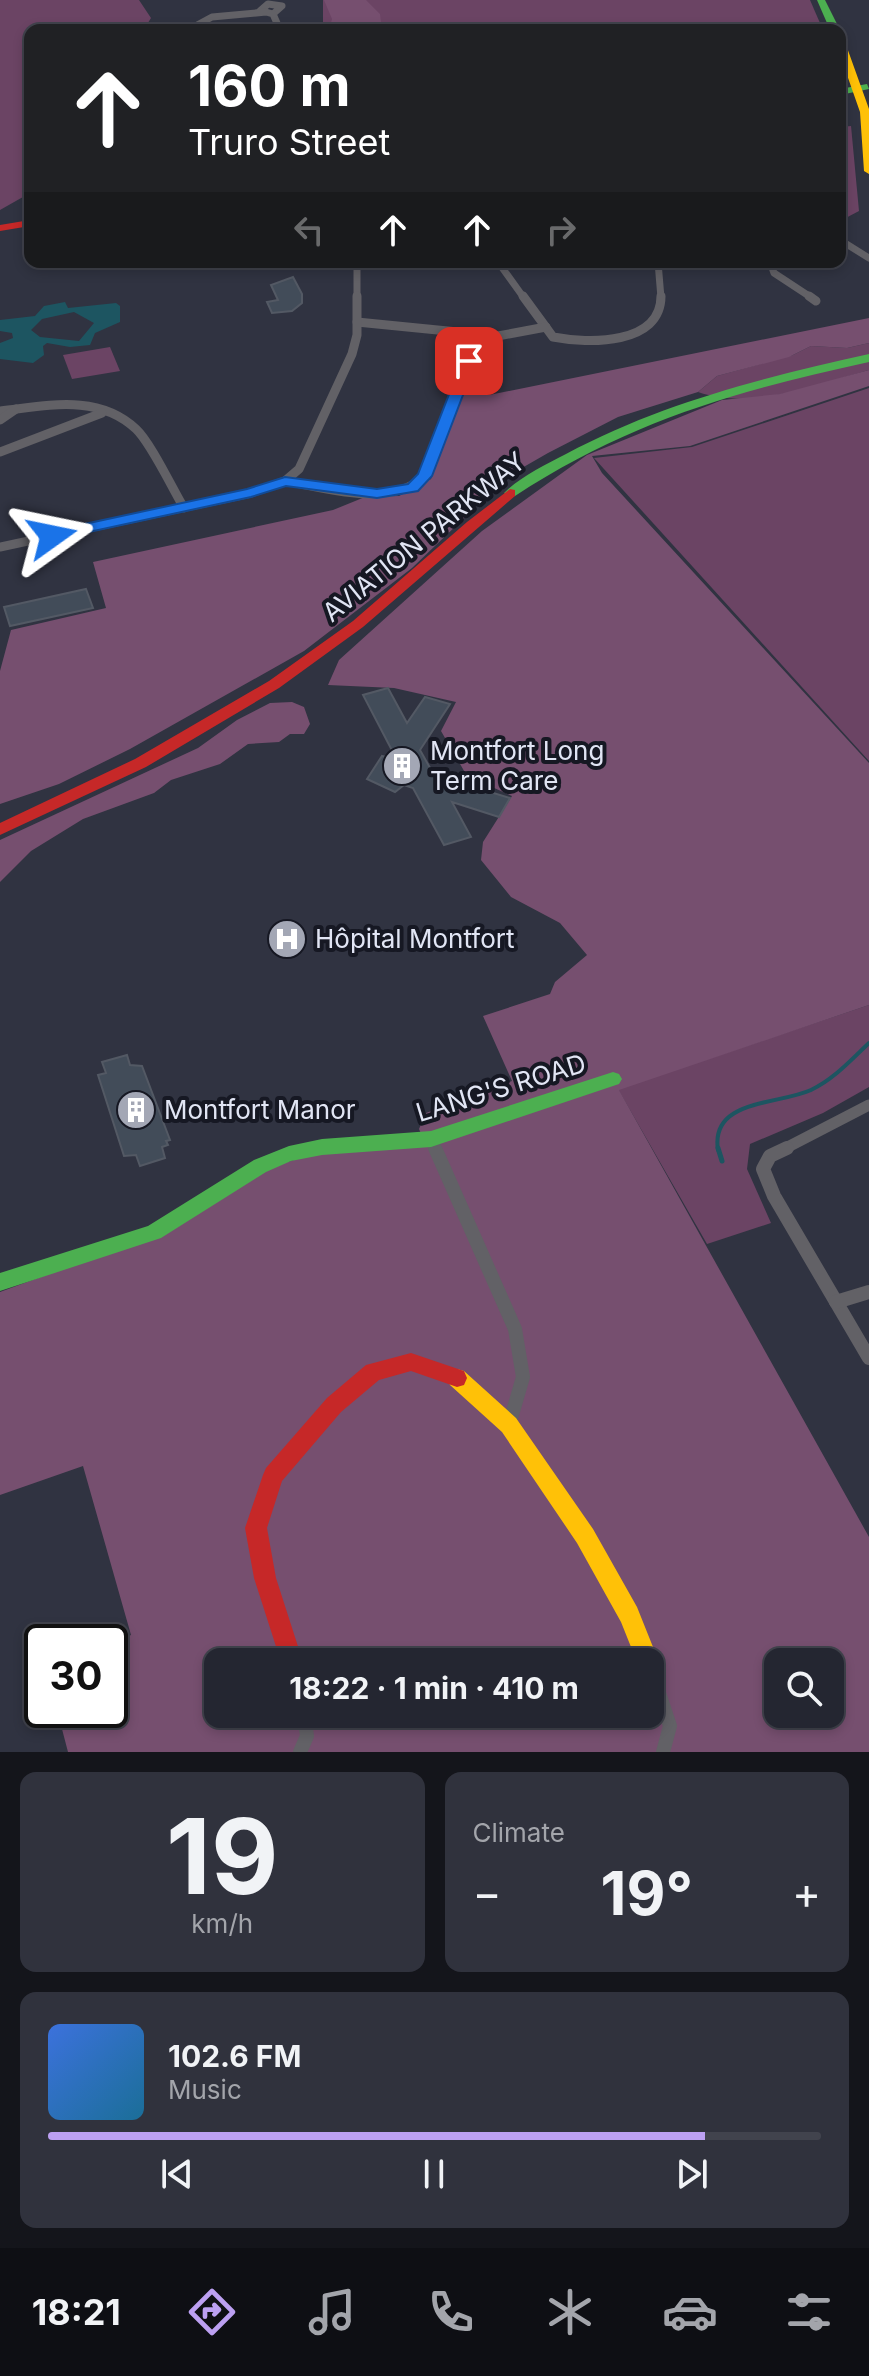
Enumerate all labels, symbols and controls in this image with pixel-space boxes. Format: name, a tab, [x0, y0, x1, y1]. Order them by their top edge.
text: 160 m	[188, 52, 351, 120]
icon: ahead	[56, 56, 160, 160]
text: Truro Street	[188, 120, 390, 164]
icon: left	[287, 208, 331, 252]
icon: ahead	[371, 208, 415, 252]
icon: ahead	[455, 208, 499, 252]
icon: right	[539, 208, 583, 252]
pin	[435, 327, 503, 395]
icon: arrive	[447, 339, 491, 383]
street label: AVIATION PARKWAY	[316, 445, 531, 628]
position arrow	[10.0, 494, 94.0, 578]
place label: Montfort Long Term Care	[430, 735, 604, 796]
building icon: Montfort Long Term Care	[381, 745, 423, 787]
hospital icon: Hôpital Montfort	[266, 918, 308, 960]
place label: Hôpital Montfort	[315, 923, 514, 954]
street label: LANG'S ROAD	[412, 1047, 589, 1128]
building icon: Montfort Manor	[115, 1089, 157, 1131]
place label: Montfort Manor	[164, 1094, 356, 1125]
speed limit sign: 30	[24, 1624, 128, 1728]
map controls	[764, 1648, 844, 1728]
button: search	[764, 1648, 844, 1728]
text: 18:22 · 1 min · 410 m	[289, 1670, 579, 1706]
text: 19	[166, 1793, 278, 1919]
text: Climate	[473, 1817, 565, 1848]
text: 19°	[601, 1857, 693, 1929]
text: −	[473, 1866, 502, 1920]
text: +	[792, 1866, 821, 1920]
text: km/h	[191, 1908, 253, 1939]
text: 102.6 FM	[168, 2038, 301, 2074]
text: Music	[168, 2074, 242, 2105]
icon: previous	[155, 2152, 199, 2196]
icon: pause	[412, 2152, 456, 2196]
icon: next	[670, 2152, 714, 2196]
icon: directions	[184, 2284, 240, 2340]
icon: music	[304, 2284, 360, 2340]
icon: phone	[423, 2284, 479, 2340]
icon: climate	[542, 2284, 598, 2340]
icon: car	[662, 2284, 718, 2340]
icon: filters	[781, 2284, 837, 2340]
text: 18:21	[32, 2290, 121, 2334]

